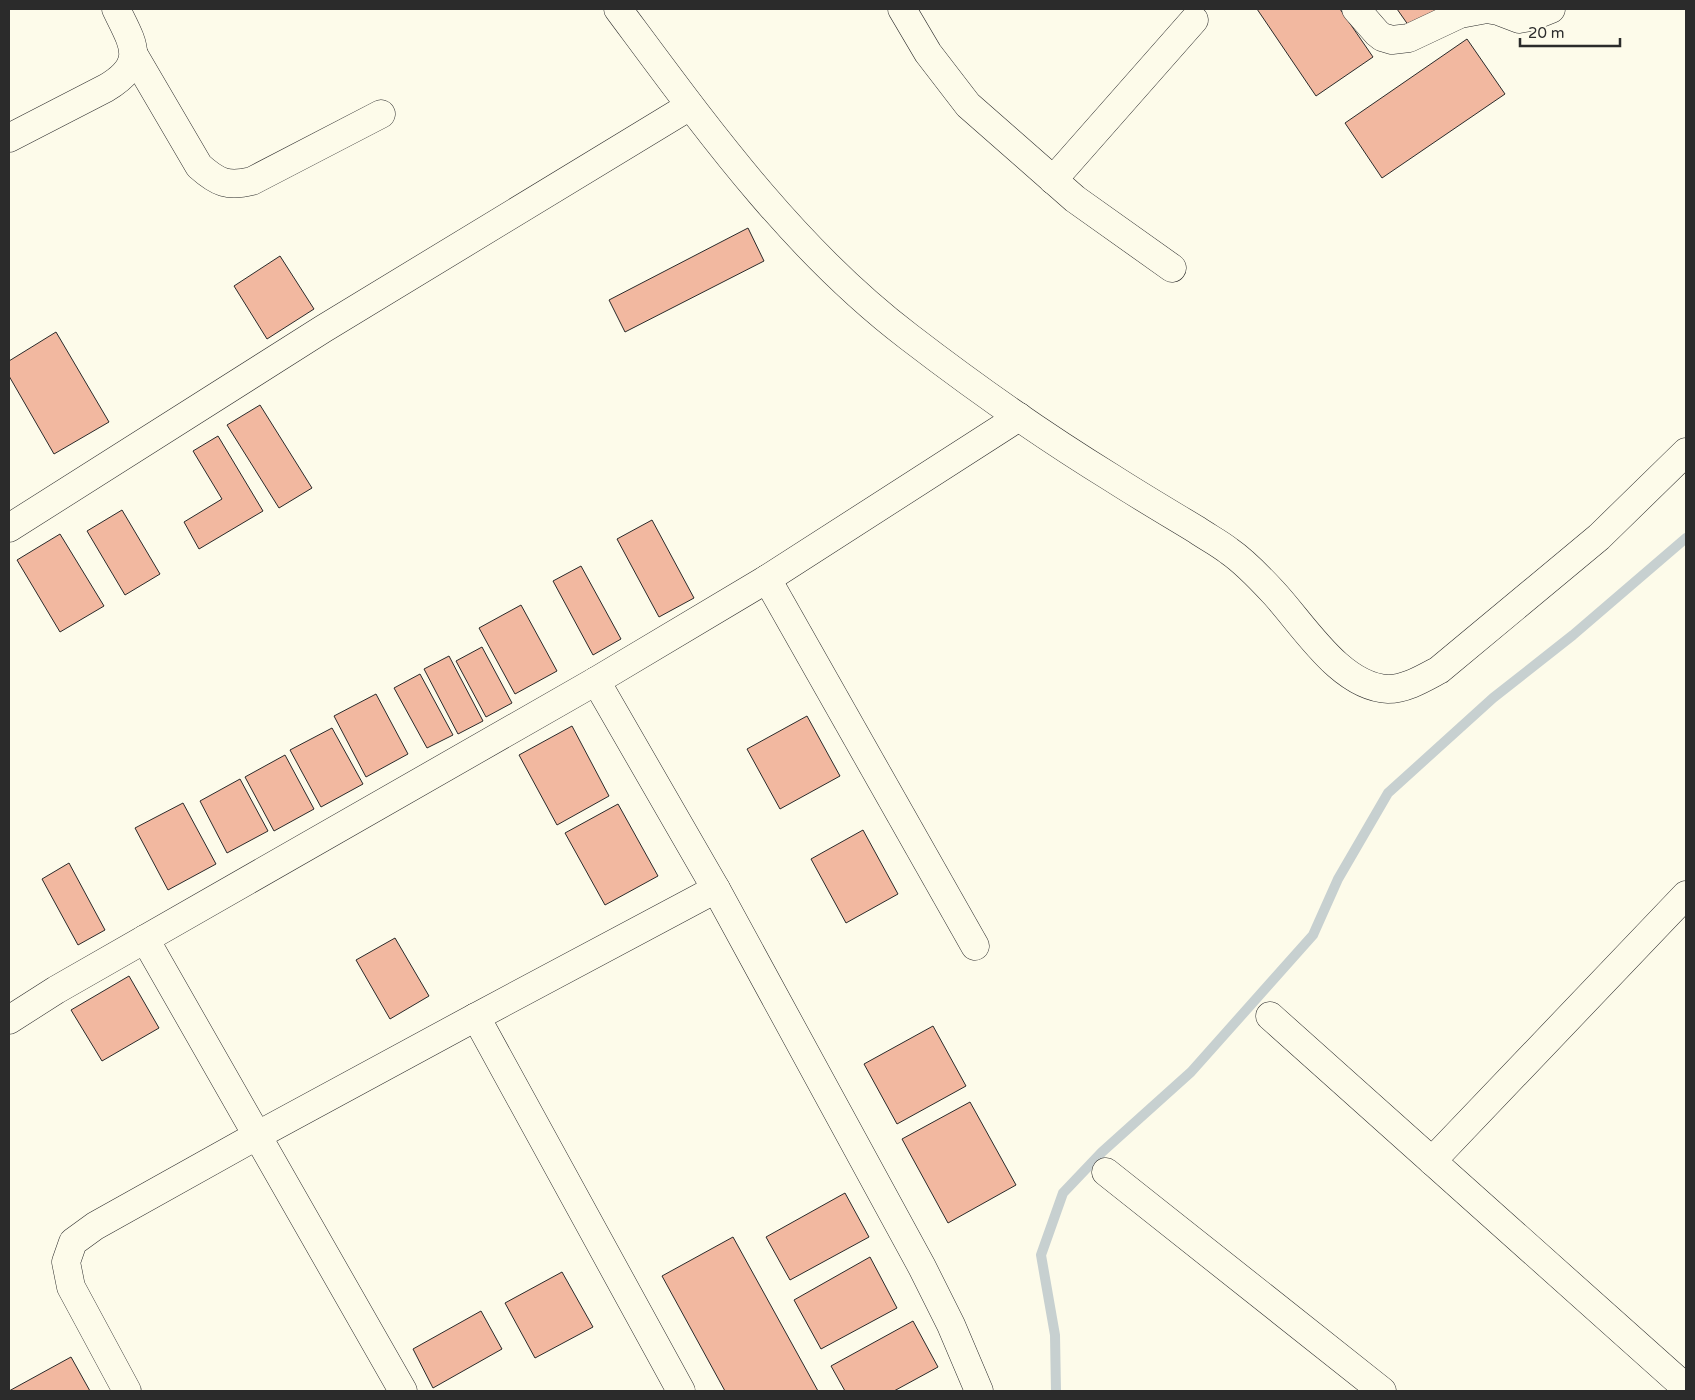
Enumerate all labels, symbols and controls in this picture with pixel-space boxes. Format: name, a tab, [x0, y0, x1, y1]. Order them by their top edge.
scale bar	[1520, 15, 1620, 47]
text: 20 m	[1528, 24, 1565, 42]

